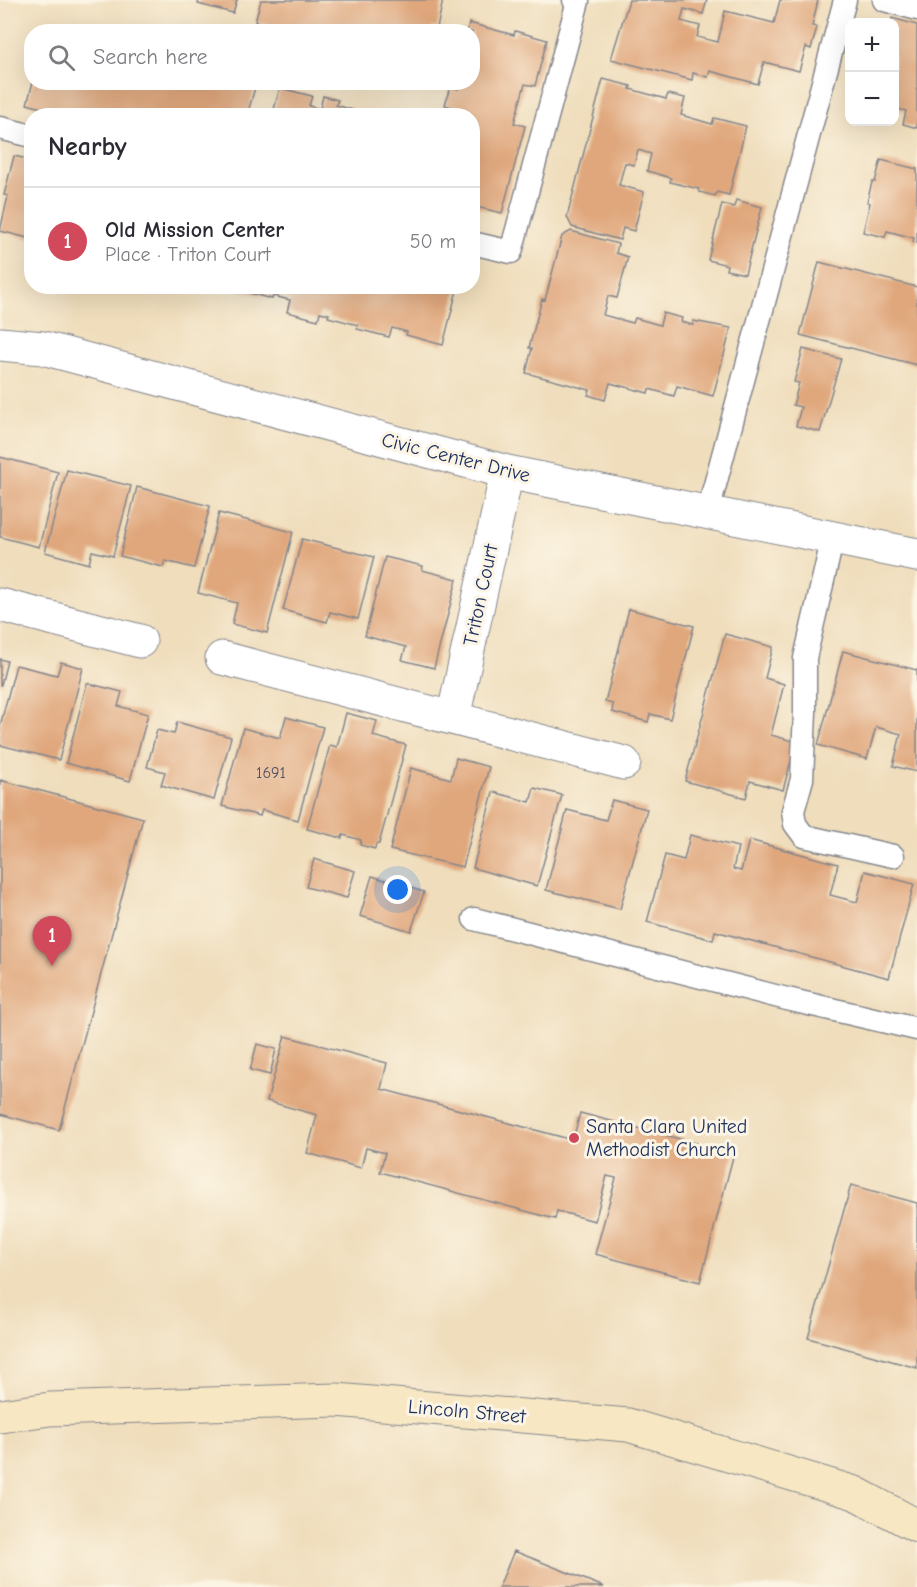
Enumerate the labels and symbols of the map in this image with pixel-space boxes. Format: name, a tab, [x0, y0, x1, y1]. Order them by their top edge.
street label: Civic Center Drive	[379, 428, 533, 487]
street label: Triton Court	[459, 541, 503, 648]
house number: 1691	[256, 764, 286, 782]
your location	[383, 875, 412, 904]
pin: 1	[32, 916, 72, 966]
place label: Santa Clara United Methodist Church	[586, 1115, 747, 1161]
marker: Santa Clara United Methodist Church	[567, 1131, 581, 1145]
street label: Lincoln Street	[407, 1395, 528, 1428]

